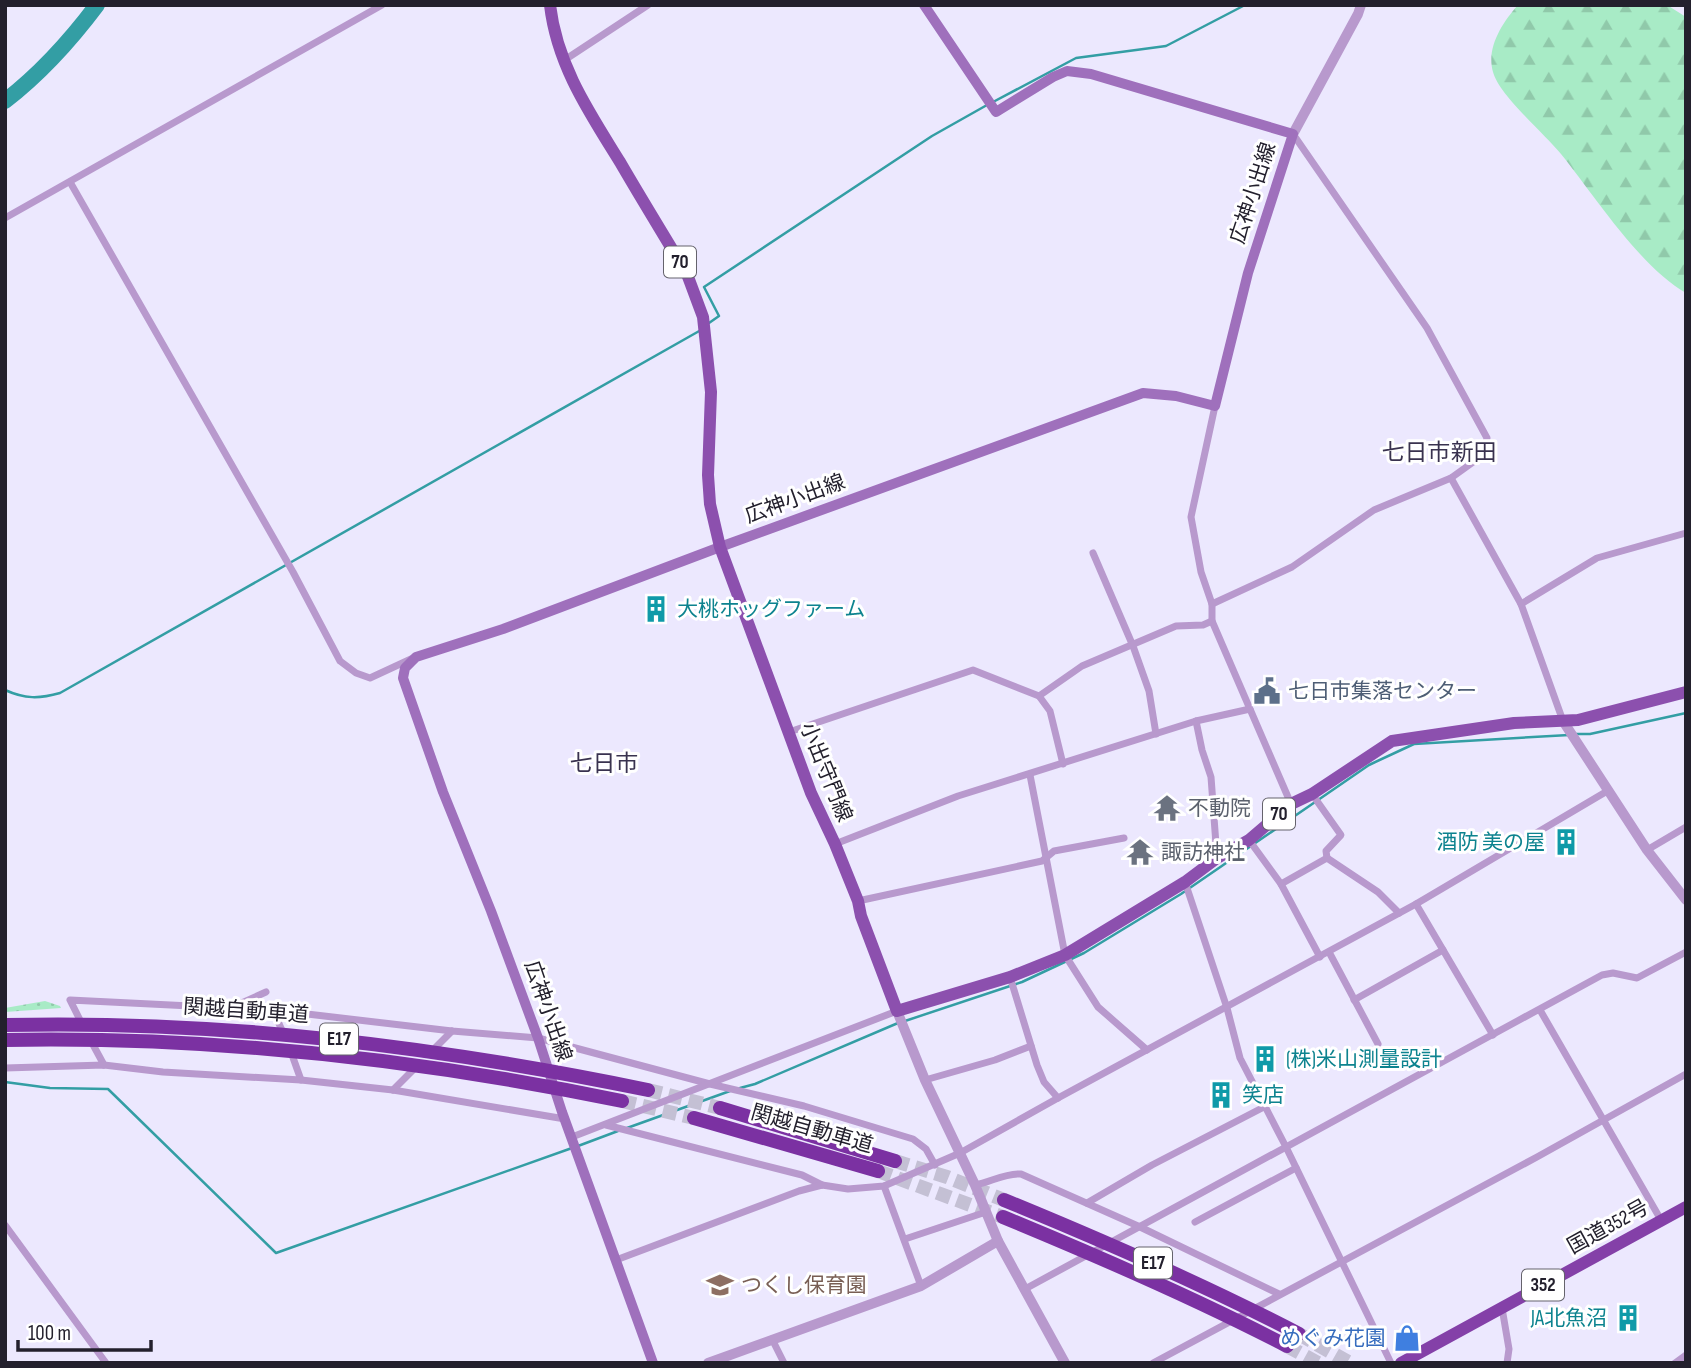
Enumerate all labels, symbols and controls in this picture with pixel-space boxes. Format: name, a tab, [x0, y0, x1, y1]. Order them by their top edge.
street label: 広神小出線	[1225, 139, 1281, 247]
road number: 70	[664, 246, 696, 278]
district label: 七日市新田	[1382, 439, 1497, 467]
street label: 広神小出線	[741, 469, 849, 529]
building icon: 大桃ホッグファーム	[641, 594, 671, 624]
place label: 大桃ホッグファーム	[677, 597, 865, 622]
public building icon: 七日市集落センター	[1252, 676, 1282, 706]
place label: 七日市集落センター	[1288, 679, 1477, 704]
street label: 小出守門線	[795, 719, 857, 825]
district label: 七日市	[570, 750, 639, 778]
temple icon: 不動院	[1152, 793, 1182, 823]
place label: 不動院	[1188, 796, 1251, 821]
road number: 70	[1263, 799, 1295, 830]
building icon: 酒防 美の屋	[1551, 827, 1581, 857]
place label: 酒防 美の屋	[1437, 830, 1545, 855]
temple icon: 諏訪神社	[1125, 837, 1155, 867]
place label: 諏訪神社	[1161, 840, 1245, 865]
street label: 広神小出線	[519, 957, 577, 1065]
street label: 関越自動車道	[182, 994, 310, 1028]
road number: E17	[320, 1023, 358, 1054]
building icon: (株)米山測量設計	[1250, 1044, 1280, 1074]
place label: (株)米山測量設計	[1286, 1047, 1442, 1072]
building icon: 笑店	[1206, 1080, 1236, 1110]
place label: 笑店	[1242, 1083, 1284, 1108]
street label: 関越自動車道	[748, 1100, 876, 1158]
street label: 国道352号	[1563, 1195, 1653, 1259]
road number: E17	[1134, 1247, 1172, 1278]
school or university icon: つくし保育園	[705, 1270, 735, 1300]
road number: 352	[1522, 1270, 1564, 1301]
place label: つくし保育園	[741, 1273, 867, 1298]
building icon: JA北魚沼	[1613, 1303, 1643, 1333]
place label: JA北魚沼	[1530, 1306, 1607, 1331]
scale bar	[18, 1308, 150, 1352]
text: 100 m	[28, 1321, 71, 1346]
shop icon: めぐみ花園	[1392, 1323, 1422, 1353]
place label: めぐみ花園	[1280, 1326, 1386, 1351]

